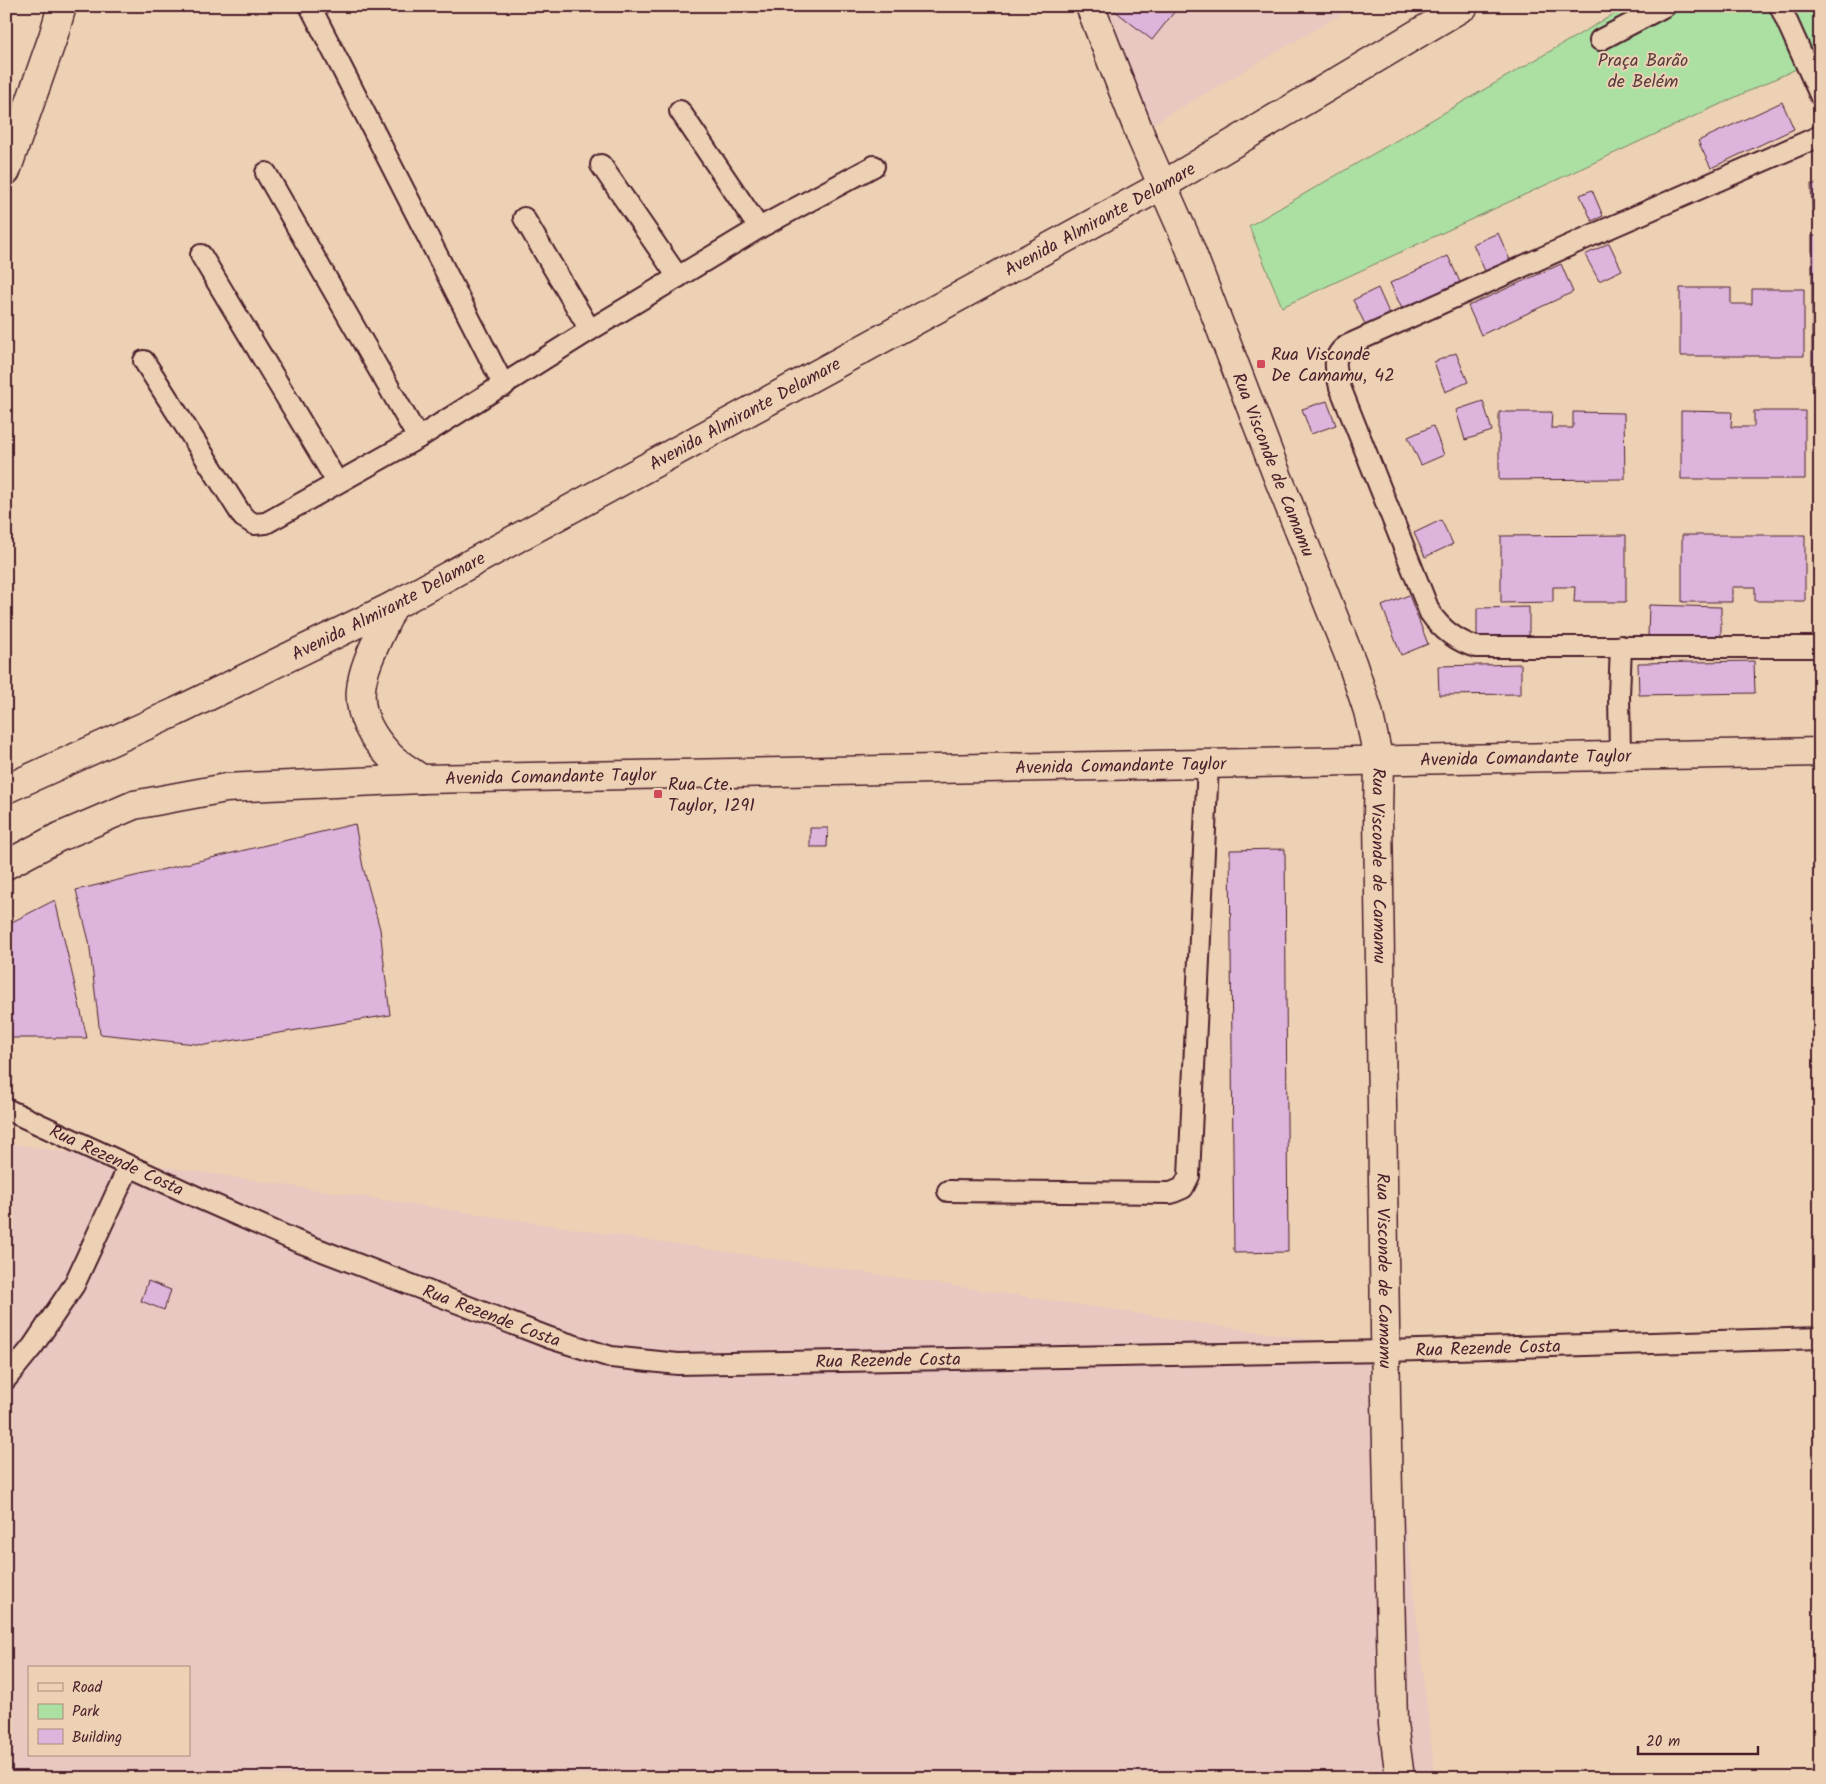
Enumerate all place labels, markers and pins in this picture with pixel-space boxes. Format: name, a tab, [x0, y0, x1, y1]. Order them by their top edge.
place label: Rua Visconde De Camamu, 42	[1271, 341, 1395, 391]
marker: Rua Visconde De Camamu, 42	[1255, 358, 1267, 370]
place label: Rua Cte. Taylor, 1291	[668, 771, 755, 821]
marker: Rua Cte. Taylor, 1291	[652, 788, 664, 800]

